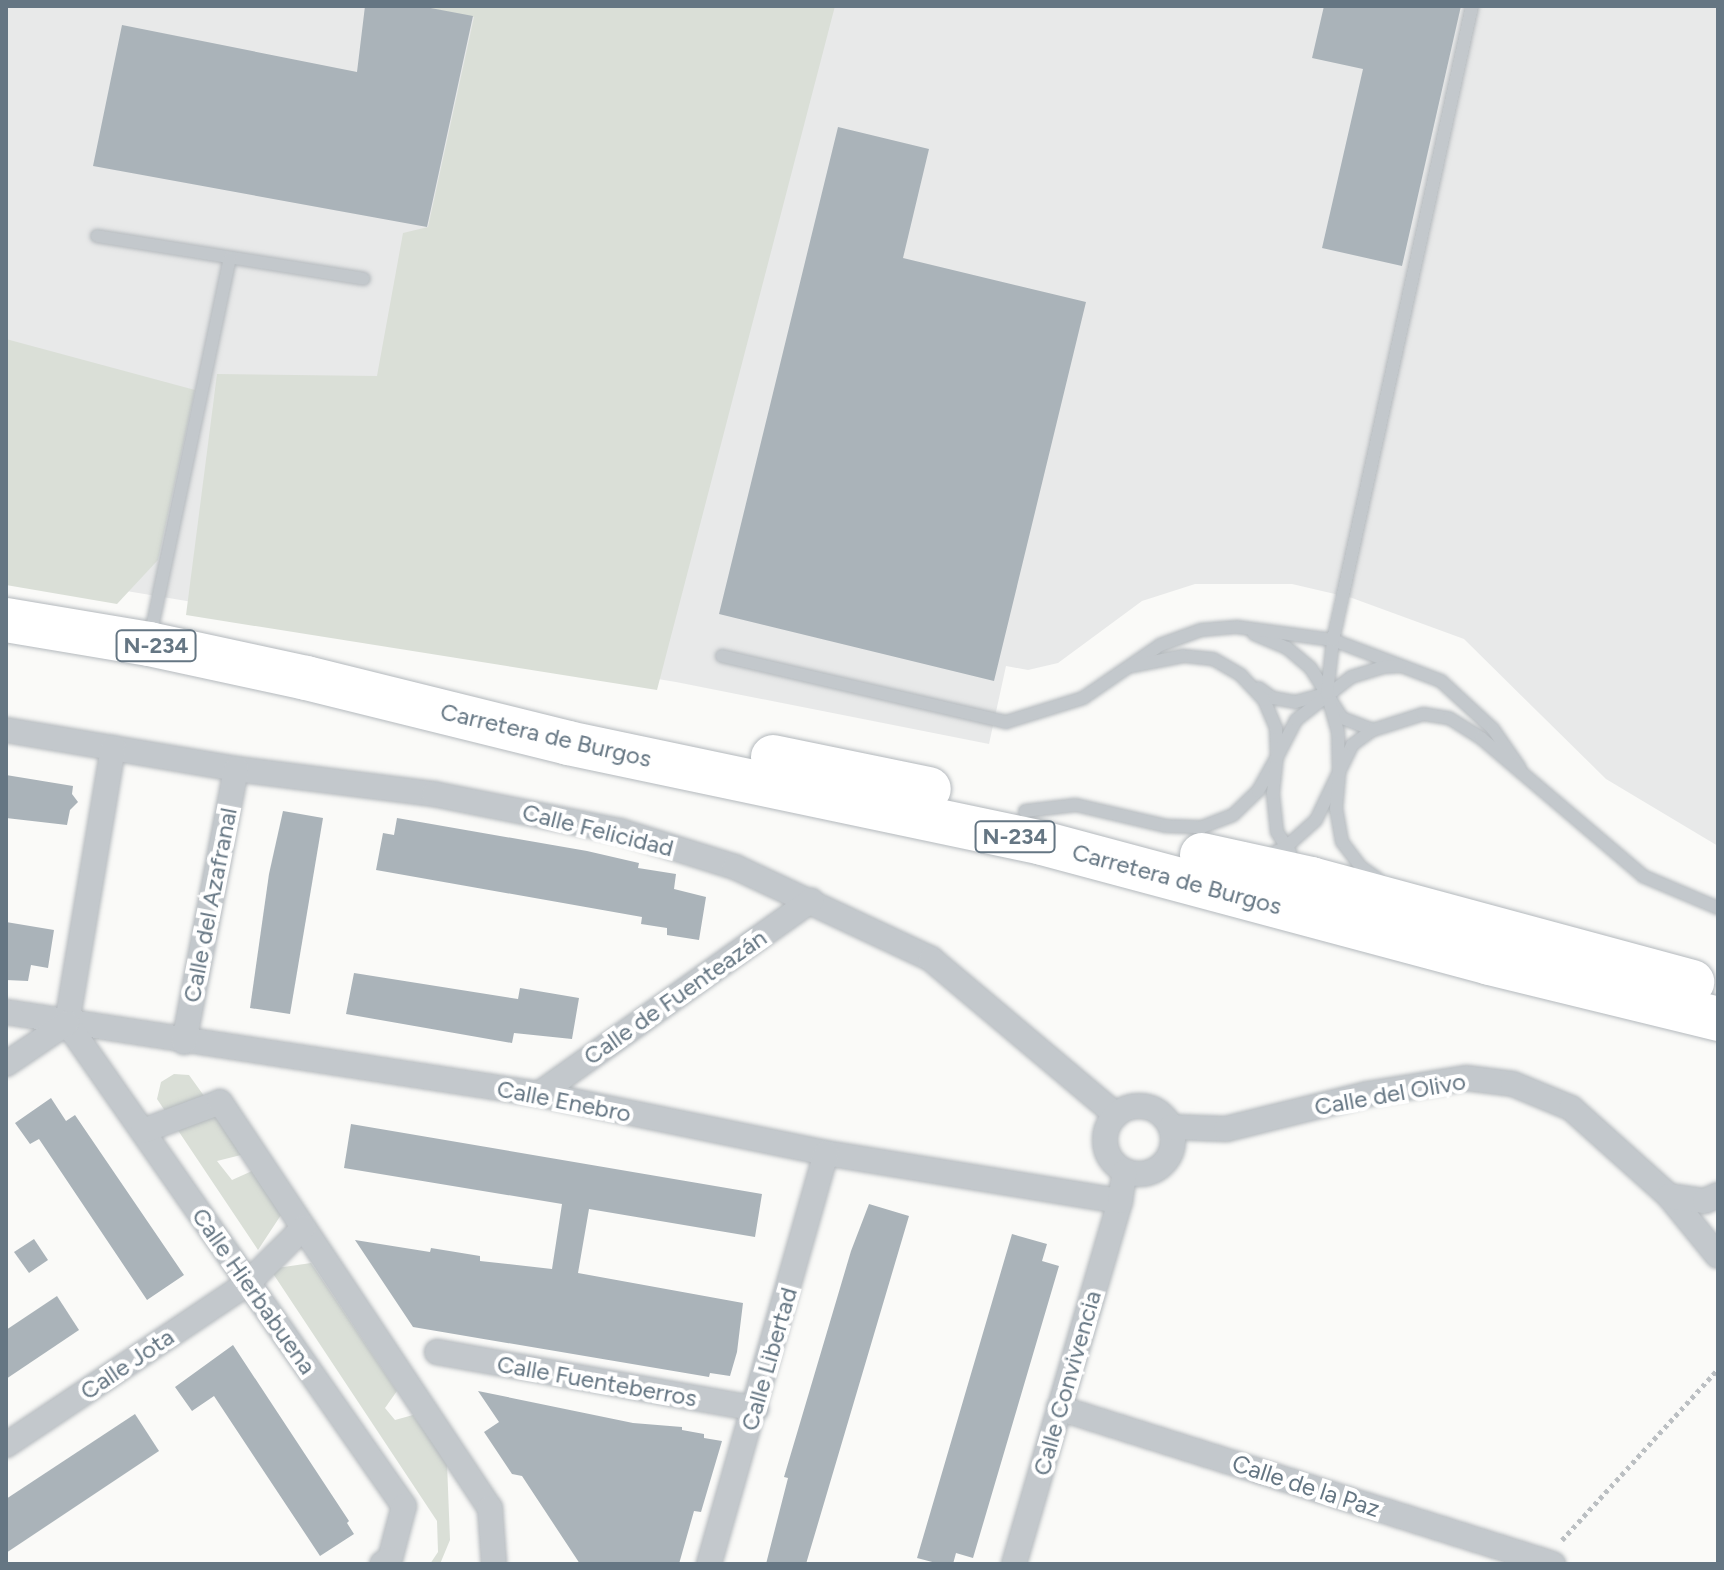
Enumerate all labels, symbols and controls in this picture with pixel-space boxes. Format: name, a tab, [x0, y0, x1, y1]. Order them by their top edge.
road number: N-234	[114, 628, 198, 664]
street label: Carretera de Burgos	[438, 697, 654, 773]
street label: Calle Felicidad	[519, 797, 677, 863]
street label: Calle del Azafranal	[177, 805, 243, 1005]
road number: N-234	[973, 819, 1057, 855]
street label: Carretera de Burgos	[1069, 837, 1285, 921]
street label: Calle de Fuenteazán	[578, 923, 772, 1071]
street label: Calle del Olivo	[1312, 1067, 1468, 1121]
street label: Calle Enebro	[495, 1074, 633, 1128]
street label: Calle Hierbabuena	[186, 1202, 322, 1380]
street label: Calle Libertad	[735, 1284, 803, 1434]
street label: Calle Convivencia	[1027, 1287, 1107, 1479]
street label: Calle Jota	[75, 1322, 179, 1406]
street label: Calle Fuenteberros	[495, 1349, 699, 1413]
street label: Calle de la Paz	[1229, 1449, 1383, 1523]

